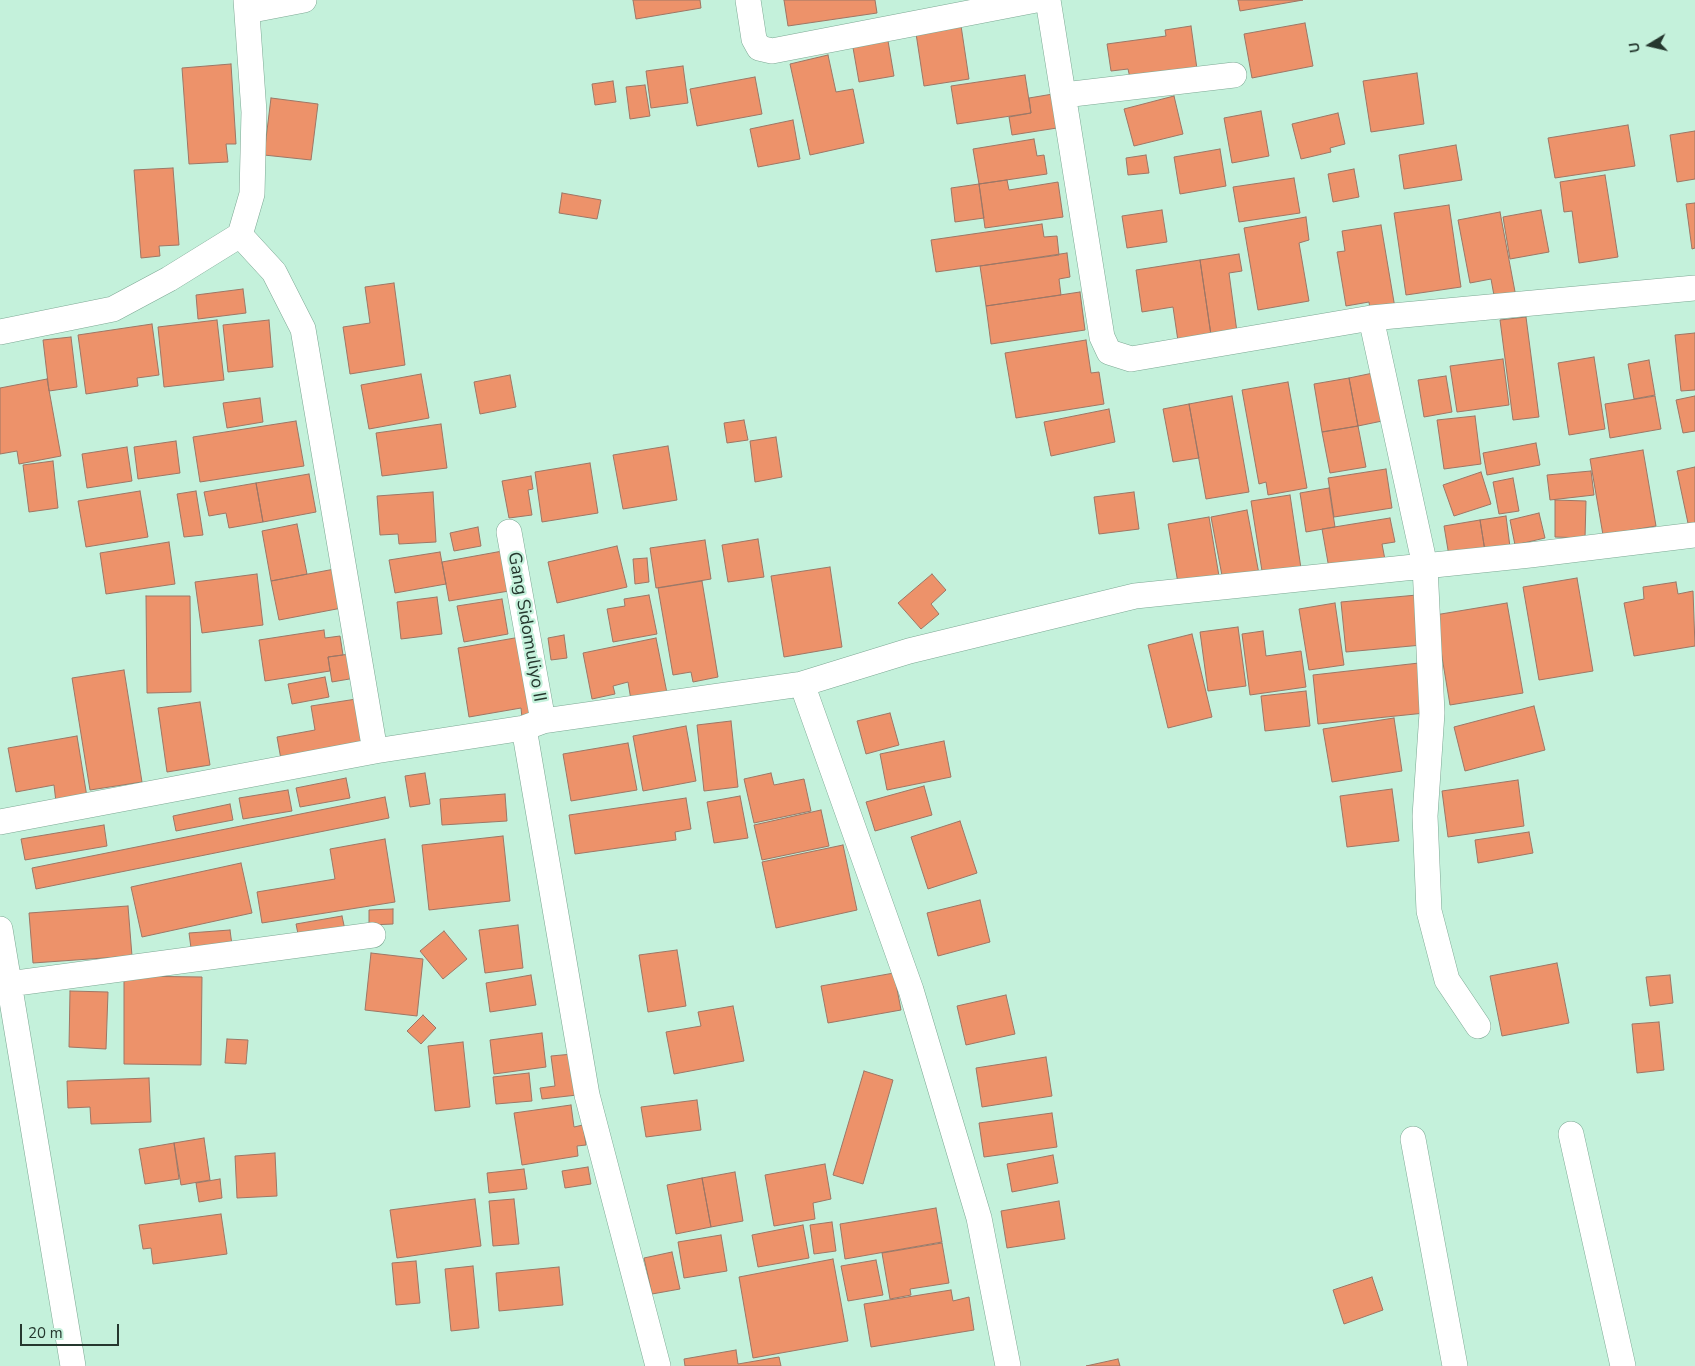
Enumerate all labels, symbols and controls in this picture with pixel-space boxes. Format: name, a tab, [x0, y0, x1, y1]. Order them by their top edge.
north arrow	[1625, 20, 1675, 70]
text: U	[1624, 41, 1645, 54]
street label: Gang Sidomuliyo II	[502, 550, 550, 704]
scale bar	[22, 1314, 121, 1346]
text: 20 m	[28, 1323, 63, 1343]

